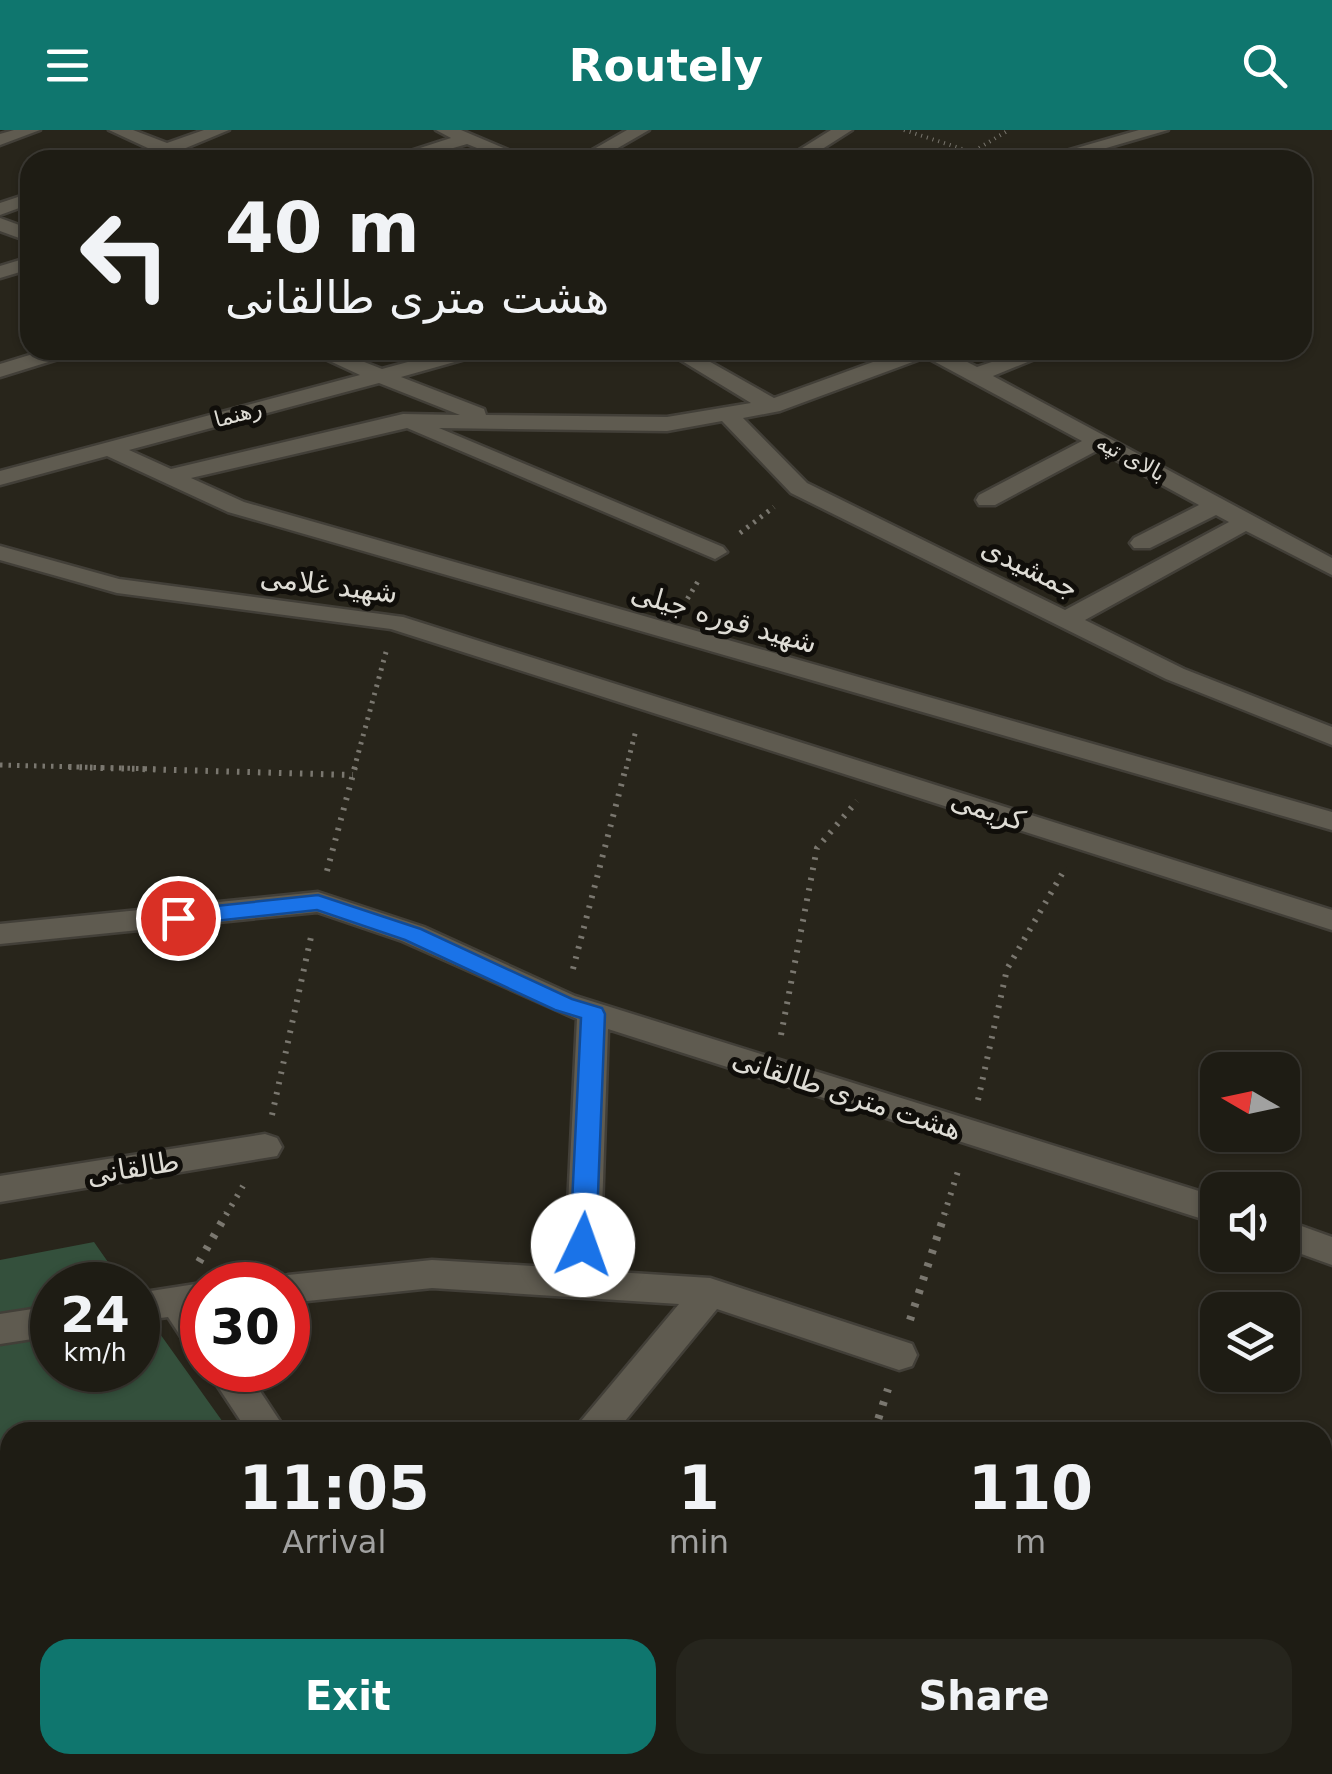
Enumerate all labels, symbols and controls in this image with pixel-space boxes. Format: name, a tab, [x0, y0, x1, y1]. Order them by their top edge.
icon: menu	[40, 38, 95, 93]
icon: search	[1237, 38, 1292, 93]
text: Routely	[569, 39, 763, 92]
text: 40 m	[225, 187, 420, 269]
icon: left	[60, 190, 190, 320]
text: هشت متری طالقانی	[225, 271, 609, 324]
street label: رهنما	[211, 396, 265, 432]
street label: بالای تپه	[1092, 430, 1170, 487]
street label: جمشیدی	[976, 530, 1084, 606]
street label: شهید غلامی	[258, 560, 400, 610]
street label: شهید قوره جیلی	[627, 576, 821, 660]
street label: کریمی	[947, 783, 1030, 838]
pin	[136, 876, 221, 961]
icon: arrive	[151, 891, 206, 946]
street label: هشت متری طالقانی	[728, 1041, 966, 1147]
north arrow	[1200, 1052, 1300, 1152]
map controls	[1200, 1052, 1300, 1392]
street label: طالقانی	[84, 1144, 182, 1192]
button: sound	[1200, 1172, 1300, 1272]
position arrow	[531, 1193, 635, 1297]
speed limit sign: 30	[180, 1262, 310, 1392]
text: 24	[60, 1286, 130, 1344]
button: layers	[1200, 1292, 1300, 1392]
text: km/h	[63, 1338, 127, 1367]
text: 11:05	[239, 1453, 430, 1523]
text: 1	[678, 1453, 720, 1523]
text: 110	[968, 1453, 1093, 1523]
text: Arrival	[282, 1523, 386, 1561]
text: min	[669, 1523, 729, 1561]
text: m	[1015, 1523, 1046, 1561]
button: Exit	[40, 1639, 656, 1754]
button: Share	[676, 1639, 1292, 1754]

